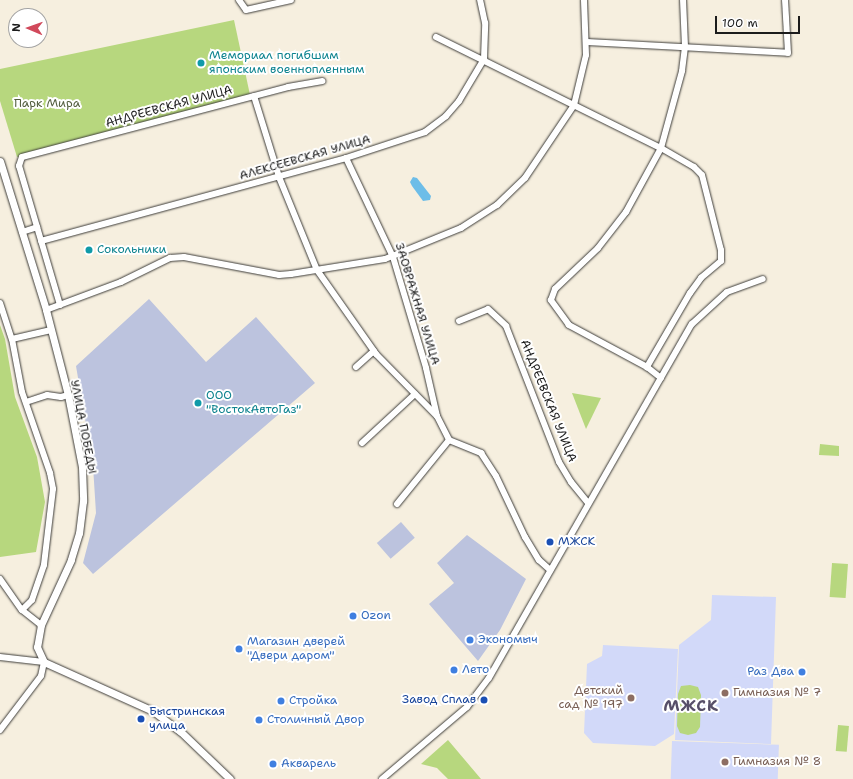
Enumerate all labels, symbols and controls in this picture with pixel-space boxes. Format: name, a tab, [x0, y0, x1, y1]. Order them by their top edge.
north arrow	[8, 8, 48, 48]
scale bar	[717, 8, 802, 34]
text: 100 m	[722, 15, 758, 31]
text: N	[9, 23, 24, 32]
place label: Мемориал погибшим японским военнопленным	[209, 49, 364, 77]
marker: Мемориал погибшим японским военнопленным	[196, 58, 206, 68]
street label: АНДРЕЕВСКАЯ УЛИЦА	[104, 83, 234, 131]
park label: Парк Мира	[14, 97, 80, 111]
street label: АЛЕКСЕЕВСКАЯ УЛИЦА	[238, 132, 372, 184]
street label: ЗАОВРАЖНАЯ УЛИЦА	[392, 241, 442, 367]
place label: Сокольники	[97, 243, 166, 257]
marker: Сокольники	[84, 245, 94, 255]
street label: АНДРЕЕВСКАЯ УЛИЦА	[517, 338, 579, 464]
street label: УЛИЦА ПОБЕДЫ	[67, 379, 99, 475]
place label: ООО "ВостокАвтоГаз"	[206, 389, 301, 417]
marker: ООО "ВостокАвтоГаз"	[193, 398, 203, 408]
place label: МЖСК	[558, 535, 595, 549]
marker: МЖСК	[545, 537, 555, 547]
place label: Ozon	[361, 609, 391, 623]
marker: Ozon	[348, 611, 358, 621]
place label: Экономыч	[478, 633, 538, 647]
place label: Магазин дверей "Двери даром"	[247, 635, 345, 663]
marker: Экономыч	[465, 635, 475, 645]
marker: Магазин дверей "Двери даром"	[234, 644, 244, 654]
place label: Лето	[462, 663, 489, 677]
marker: Лето	[449, 665, 459, 675]
place label: Раз Два	[747, 665, 794, 679]
marker: Раз Два	[797, 667, 807, 677]
place label: Детский сад № 197	[558, 684, 623, 712]
place label: Гимназия № 7	[733, 686, 821, 700]
marker: Гимназия № 7	[720, 688, 730, 698]
place label: Завод Сплав	[402, 693, 476, 707]
marker: Детский сад № 197	[626, 693, 636, 703]
place label: Стройка	[289, 694, 337, 708]
marker: Завод Сплав	[479, 695, 489, 705]
marker: Стройка	[276, 696, 286, 706]
district label: МЖСК	[663, 696, 719, 716]
place label: Быстринская улица	[149, 705, 225, 733]
place label: Столичный Двор	[267, 713, 364, 727]
marker: Быстринская улица	[136, 714, 146, 724]
marker: Столичный Двор	[254, 715, 264, 725]
place label: Гимназия № 8	[733, 755, 821, 769]
place label: Акварель	[281, 757, 336, 771]
marker: Гимназия № 8	[720, 757, 730, 767]
marker: Акварель	[268, 759, 278, 769]

